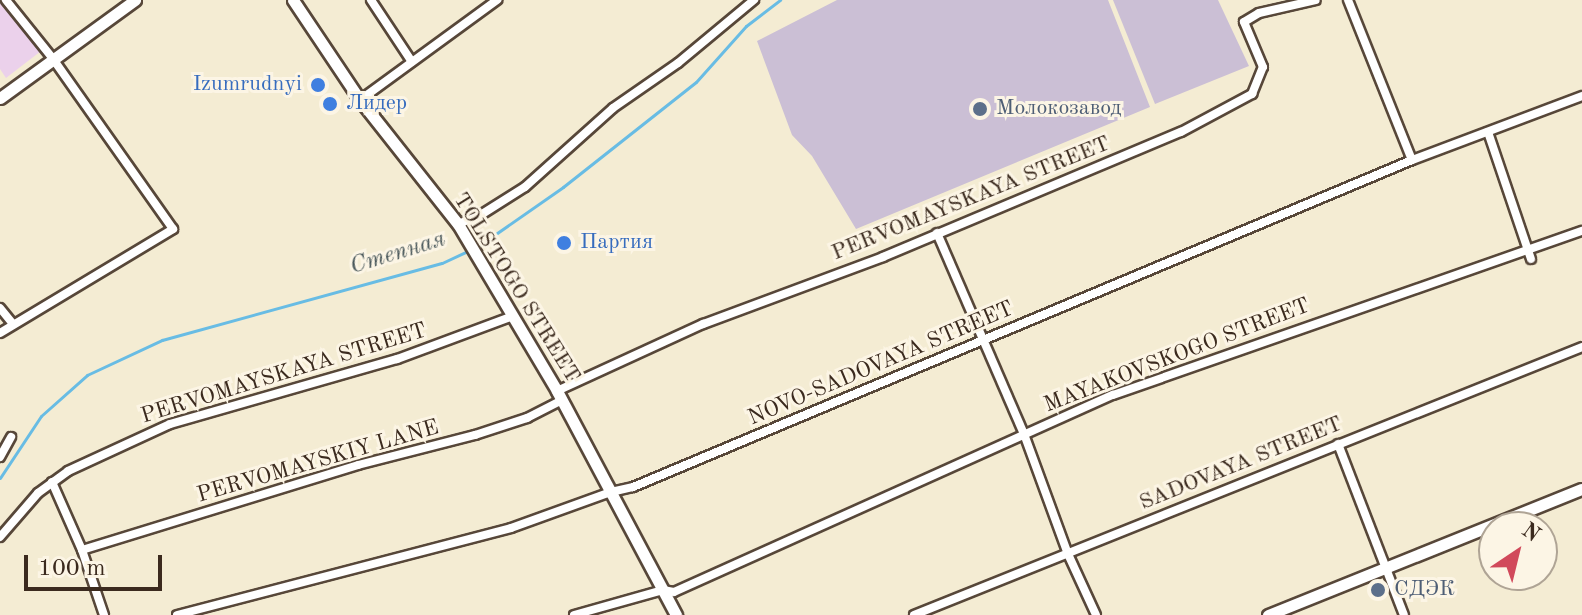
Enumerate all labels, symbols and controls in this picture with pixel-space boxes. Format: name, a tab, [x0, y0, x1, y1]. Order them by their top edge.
place label: Izumrudnyi	[193, 72, 302, 98]
marker: Izumrudnyi	[309, 76, 327, 94]
place label: Лидер	[346, 91, 407, 117]
marker: Лидер	[321, 95, 339, 113]
place label: Молокозавод	[996, 96, 1121, 122]
marker: Молокозавод	[971, 100, 989, 118]
street label: PERVOMAYSKAYA STREET	[828, 131, 1114, 267]
street label: TOLSTOGO STREET	[447, 188, 585, 388]
water label: Степная	[347, 226, 449, 282]
place label: Партия	[580, 230, 653, 256]
marker: Партия	[555, 234, 573, 252]
street label: MAYAKOVSKOGO STREET	[1040, 293, 1314, 419]
street label: NOVO-SADOVAYA STREET	[744, 296, 1018, 432]
street label: PERVOMAYSKAYA STREET	[138, 318, 430, 430]
street label: SADOVAYA STREET	[1136, 411, 1346, 517]
street label: PERVOMAYSKIY LANE	[194, 415, 442, 509]
north arrow	[1478, 511, 1558, 591]
text: N	[1517, 519, 1544, 547]
scale bar	[28, 539, 166, 589]
text: 100 m	[38, 557, 106, 581]
place label: СДЭК	[1394, 577, 1455, 603]
marker: СДЭК	[1369, 581, 1387, 599]

